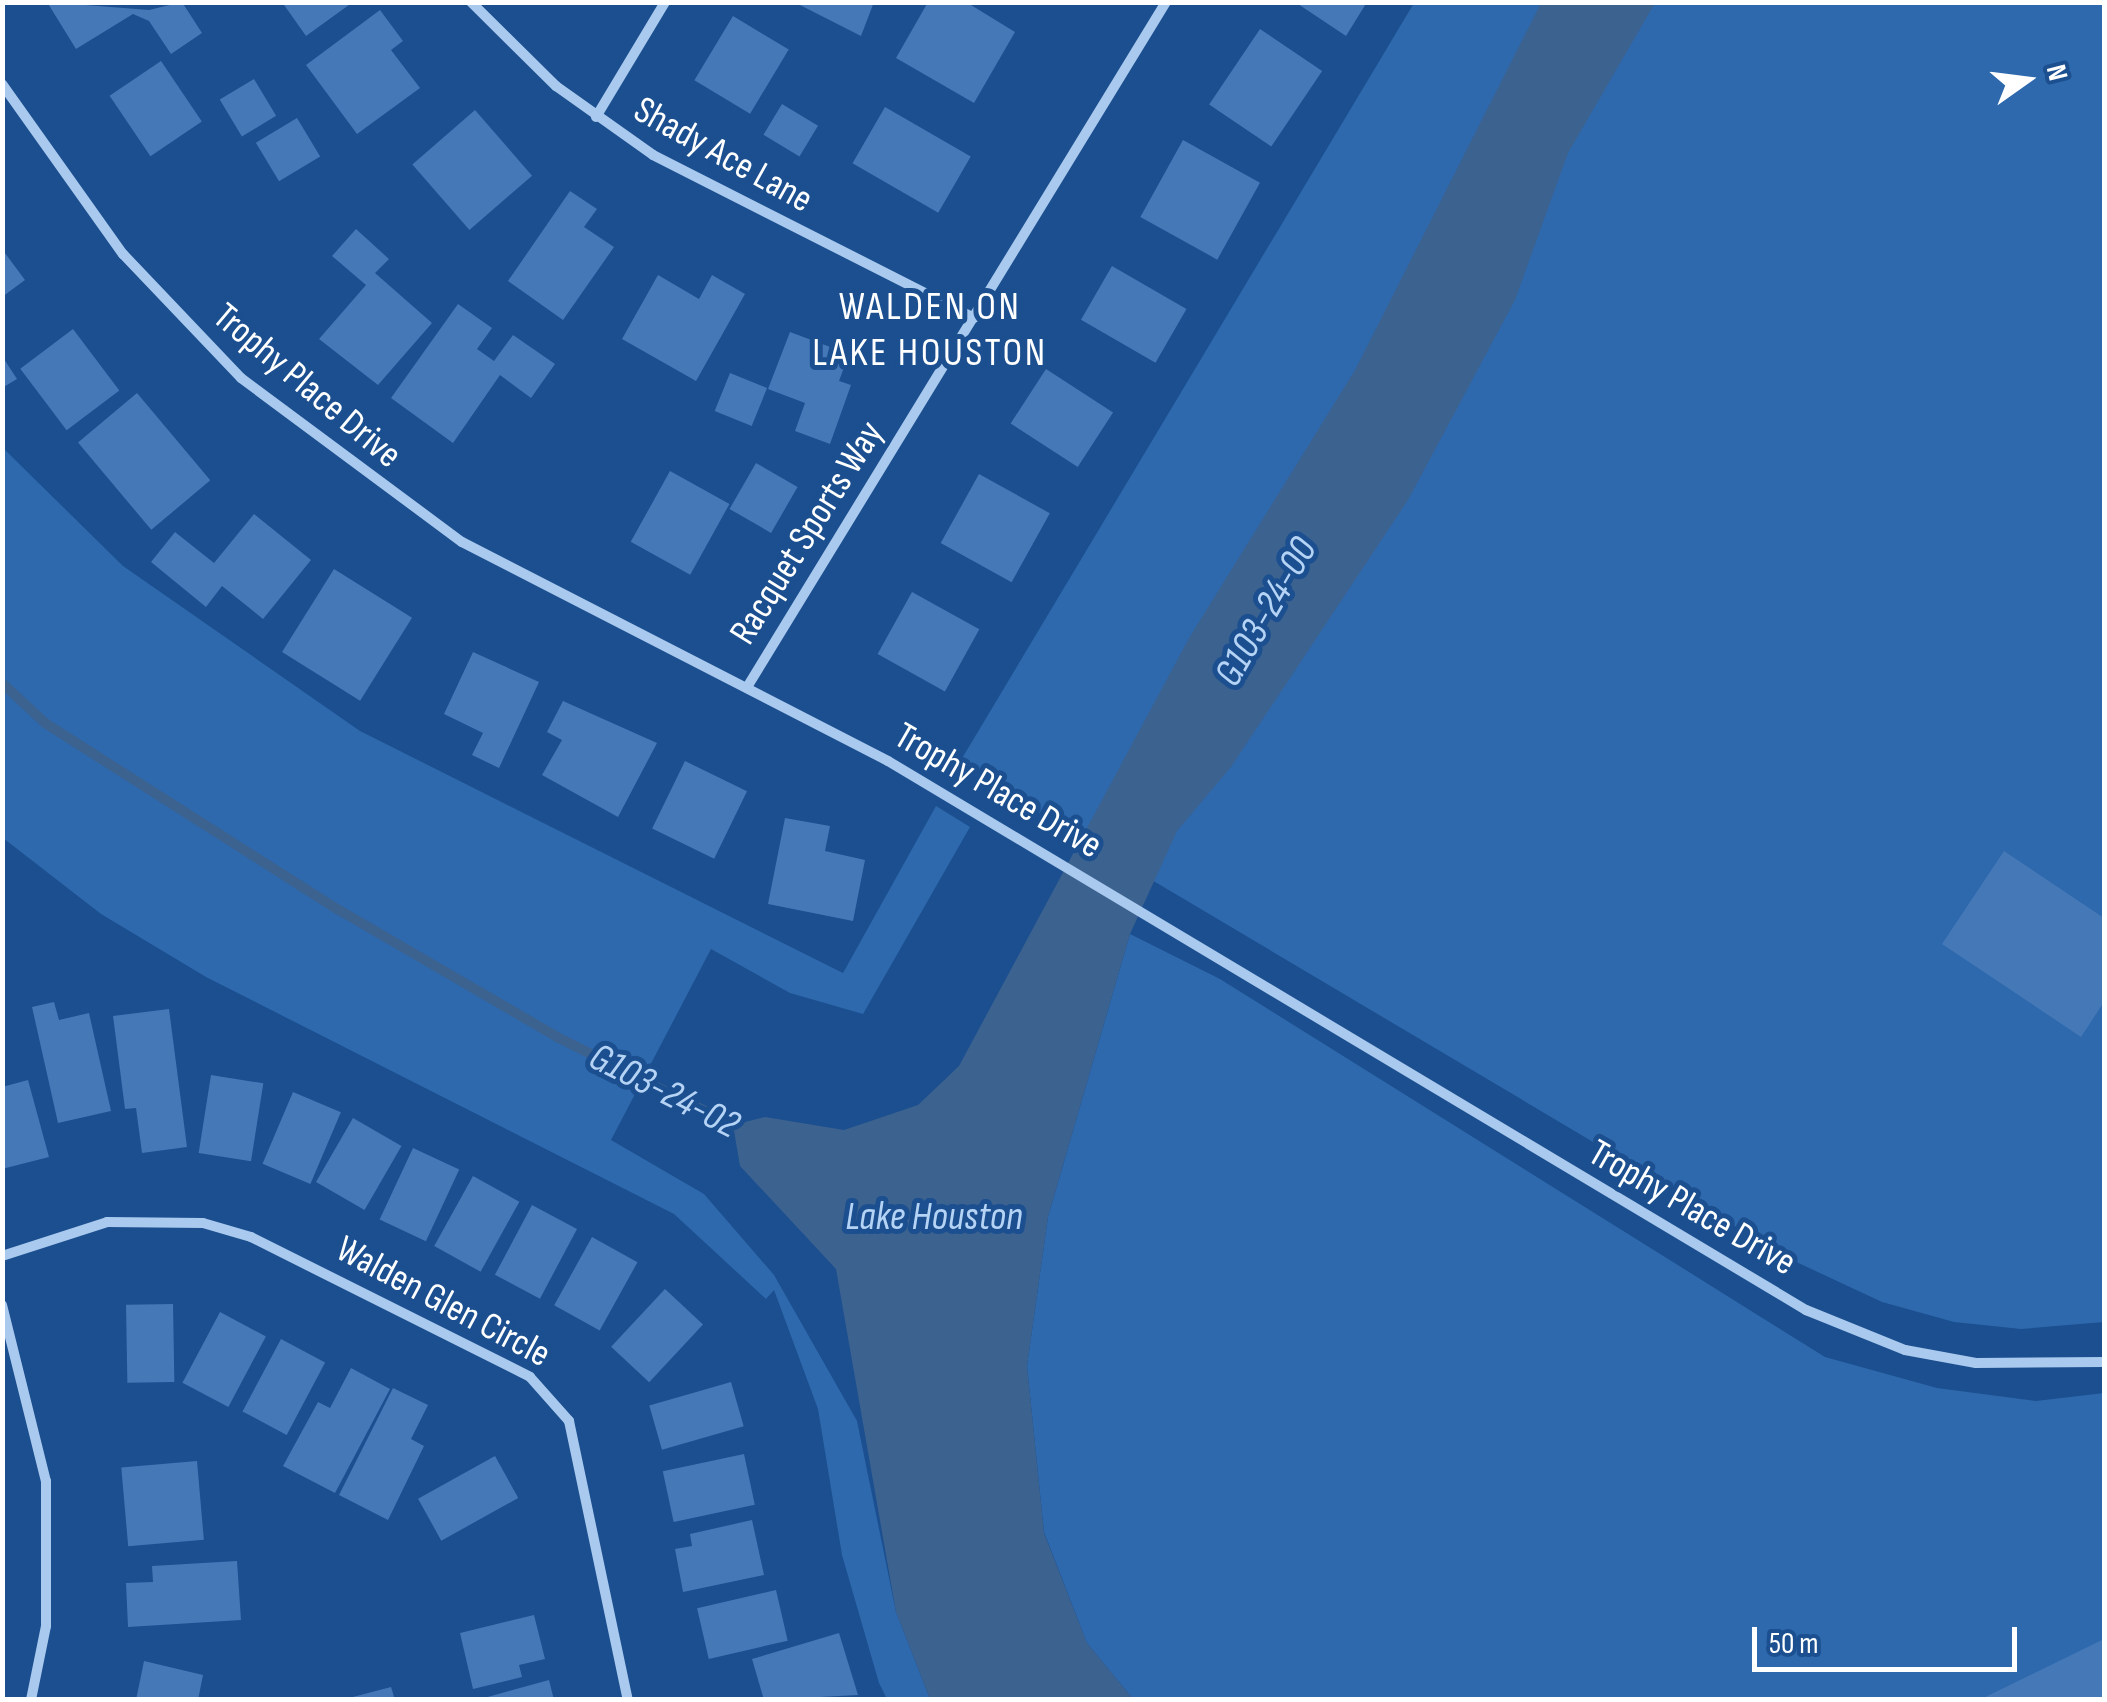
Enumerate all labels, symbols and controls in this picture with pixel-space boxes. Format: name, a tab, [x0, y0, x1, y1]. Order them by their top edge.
north arrow	[1977, 30, 2077, 130]
text: N	[2039, 61, 2074, 84]
street label: Shady Ace Lane	[626, 87, 820, 223]
district label: WALDEN ON LAKE HOUSTON	[812, 283, 1048, 377]
street label: Trophy Place Drive	[204, 294, 410, 478]
street label: Racquet Sports Way	[720, 413, 894, 653]
water label: G103-24-00	[1204, 529, 1328, 695]
street label: Trophy Place Drive	[886, 713, 1110, 869]
water label: G103-24-02	[581, 1033, 747, 1149]
street label: Trophy Place Drive	[1580, 1130, 1804, 1286]
water label: Lake Houston	[845, 1193, 1023, 1241]
street label: Walden Glen Circle	[328, 1227, 558, 1377]
scale bar	[1757, 1607, 2022, 1669]
text: 50 m	[1769, 1626, 1818, 1662]

